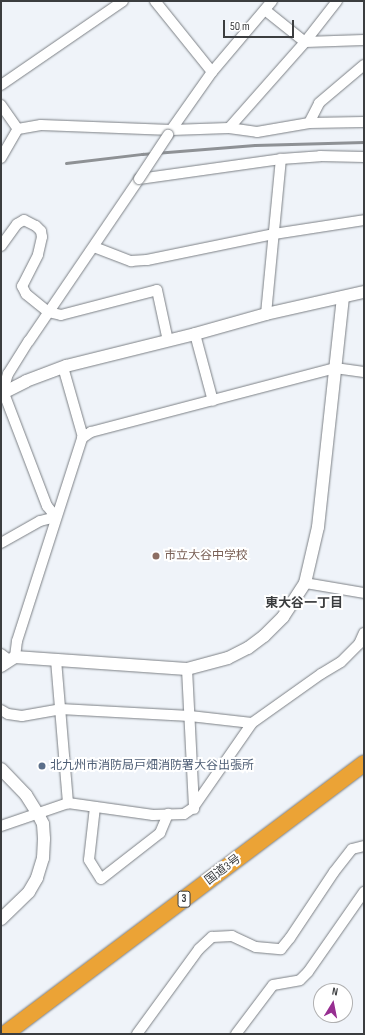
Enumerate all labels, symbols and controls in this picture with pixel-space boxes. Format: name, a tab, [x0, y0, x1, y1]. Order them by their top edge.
scale bar	[225, 12, 296, 38]
text: 50 m	[230, 19, 250, 34]
place label: 市立大谷中学校	[164, 549, 248, 563]
marker: 市立大谷中学校	[151, 551, 161, 561]
district label: 東大谷一丁目	[265, 595, 343, 611]
place label: 北九州市消防局戸畑消防署大谷出張所	[50, 759, 254, 773]
marker: 北九州市消防局戸畑消防署大谷出張所	[37, 761, 47, 771]
street label: 国道3号	[202, 852, 244, 888]
road number: 3	[177, 890, 191, 908]
north arrow	[313, 983, 353, 1023]
text: N	[331, 985, 339, 999]

